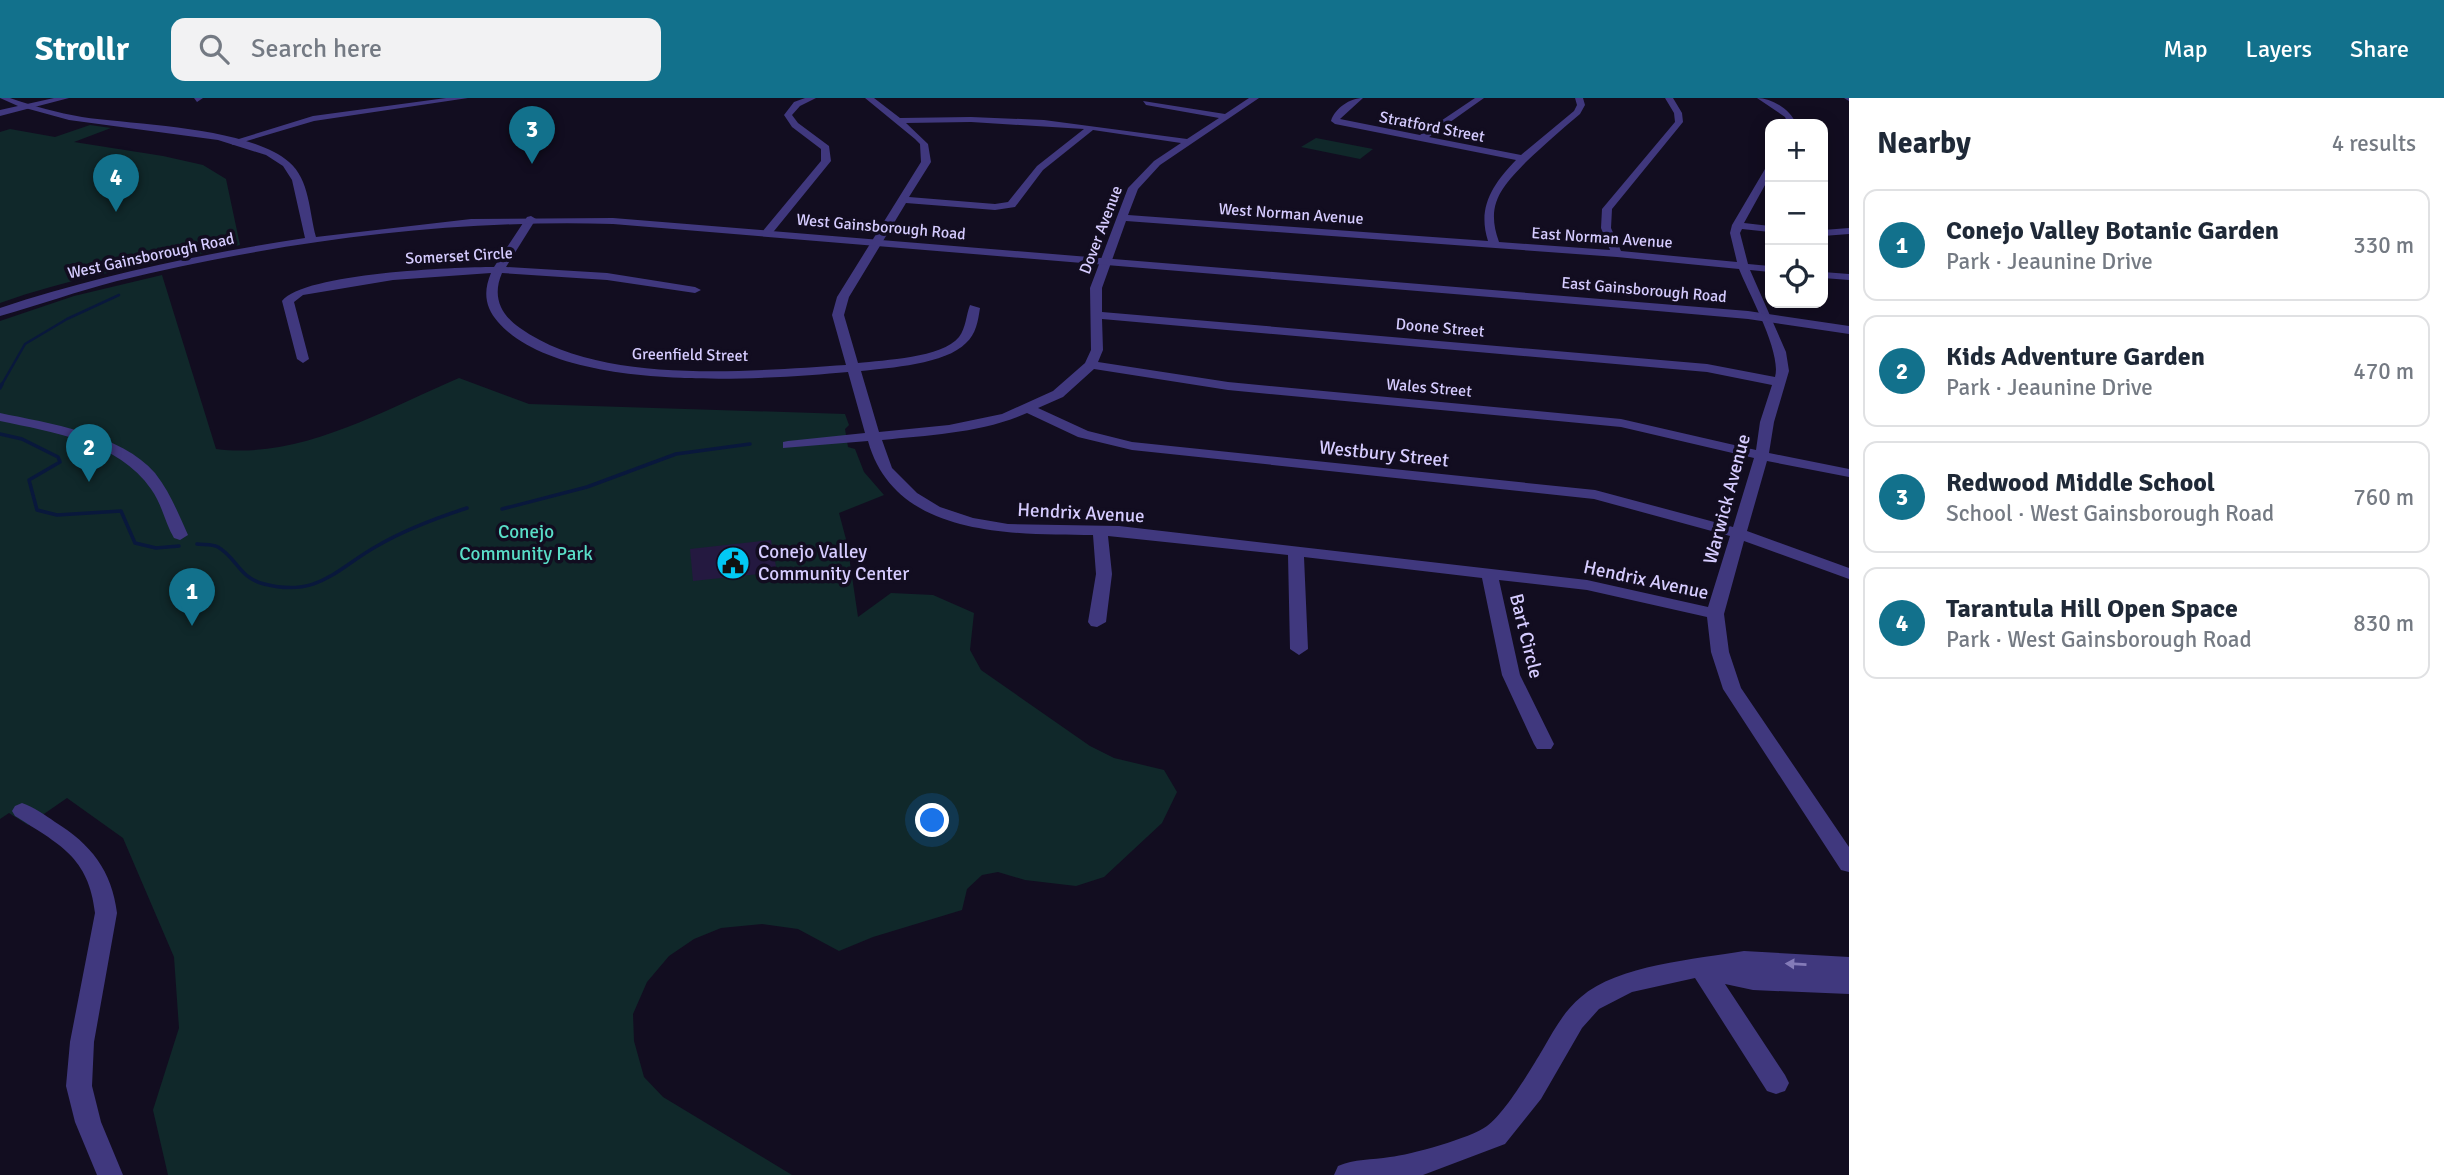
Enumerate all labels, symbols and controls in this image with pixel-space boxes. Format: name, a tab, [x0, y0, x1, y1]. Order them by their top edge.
search box	[171, 18, 661, 81]
text: Strollr	[35, 29, 129, 70]
icon: search	[195, 30, 233, 68]
text: Search here	[251, 33, 382, 65]
text: Map	[2163, 34, 2208, 64]
text: Layers	[2246, 34, 2312, 64]
text: Share	[2350, 34, 2409, 64]
pin: 3	[509, 106, 555, 164]
street label: Stratford Street	[1378, 107, 1487, 147]
map controls	[1765, 119, 1828, 308]
button: +	[1765, 119, 1828, 182]
text: Nearby	[1877, 125, 1971, 162]
text: 4 results	[2332, 129, 2416, 158]
pin: 4	[93, 154, 139, 212]
button: −	[1765, 182, 1828, 245]
street label: Dover Avenue	[1075, 183, 1127, 277]
street label: West Norman Avenue	[1218, 199, 1364, 229]
street label: West Gainsborough Road	[795, 210, 967, 244]
text: Conejo Valley Botanic Garden	[1946, 215, 2279, 247]
street label: East Norman Avenue	[1531, 223, 1673, 253]
street label: West Gainsborough Road	[66, 229, 236, 283]
text: 1	[1896, 231, 1908, 260]
text: 330 m	[2353, 231, 2414, 260]
street label: Somerset Circle	[405, 243, 513, 269]
button: locate	[1765, 245, 1828, 308]
text: Park · Jeaunine Drive	[1946, 247, 2153, 276]
street label: East Gainsborough Road	[1560, 273, 1728, 307]
street label: Doone Street	[1395, 314, 1486, 342]
text: Kids Adventure Garden	[1946, 341, 2205, 373]
street label: Greenfield Street	[632, 344, 749, 366]
text: 2	[1896, 357, 1908, 386]
text: 470 m	[2353, 357, 2414, 386]
text: Park · Jeaunine Drive	[1946, 373, 2153, 402]
street label: Wales Street	[1385, 374, 1473, 402]
pin: 2	[66, 424, 112, 482]
street label: Warwick Avenue	[1698, 431, 1756, 567]
street label: Westbury Street	[1318, 435, 1450, 473]
text: Redwood Middle School	[1946, 467, 2215, 499]
text: 3	[1896, 483, 1908, 512]
text: 760 m	[2353, 483, 2414, 512]
street label: Hendrix Avenue	[1017, 498, 1145, 528]
text: School · West Gainsborough Road	[1946, 499, 2274, 528]
park label: Conejo Community Park	[459, 520, 593, 566]
place label: Conejo Valley Community Center	[758, 540, 909, 586]
public building icon: Conejo Valley Community Center	[714, 544, 752, 582]
street label: Hendrix Avenue	[1581, 555, 1711, 605]
pin: 1	[169, 568, 215, 626]
street label: Bart Circle	[1504, 591, 1548, 681]
text: Tarantula Hill Open Space	[1946, 593, 2238, 625]
text: 4	[1896, 609, 1908, 638]
text: 830 m	[2353, 609, 2414, 638]
text: Park · West Gainsborough Road	[1946, 625, 2252, 654]
your location	[915, 803, 949, 837]
one-way arrow	[1785, 958, 1807, 969]

